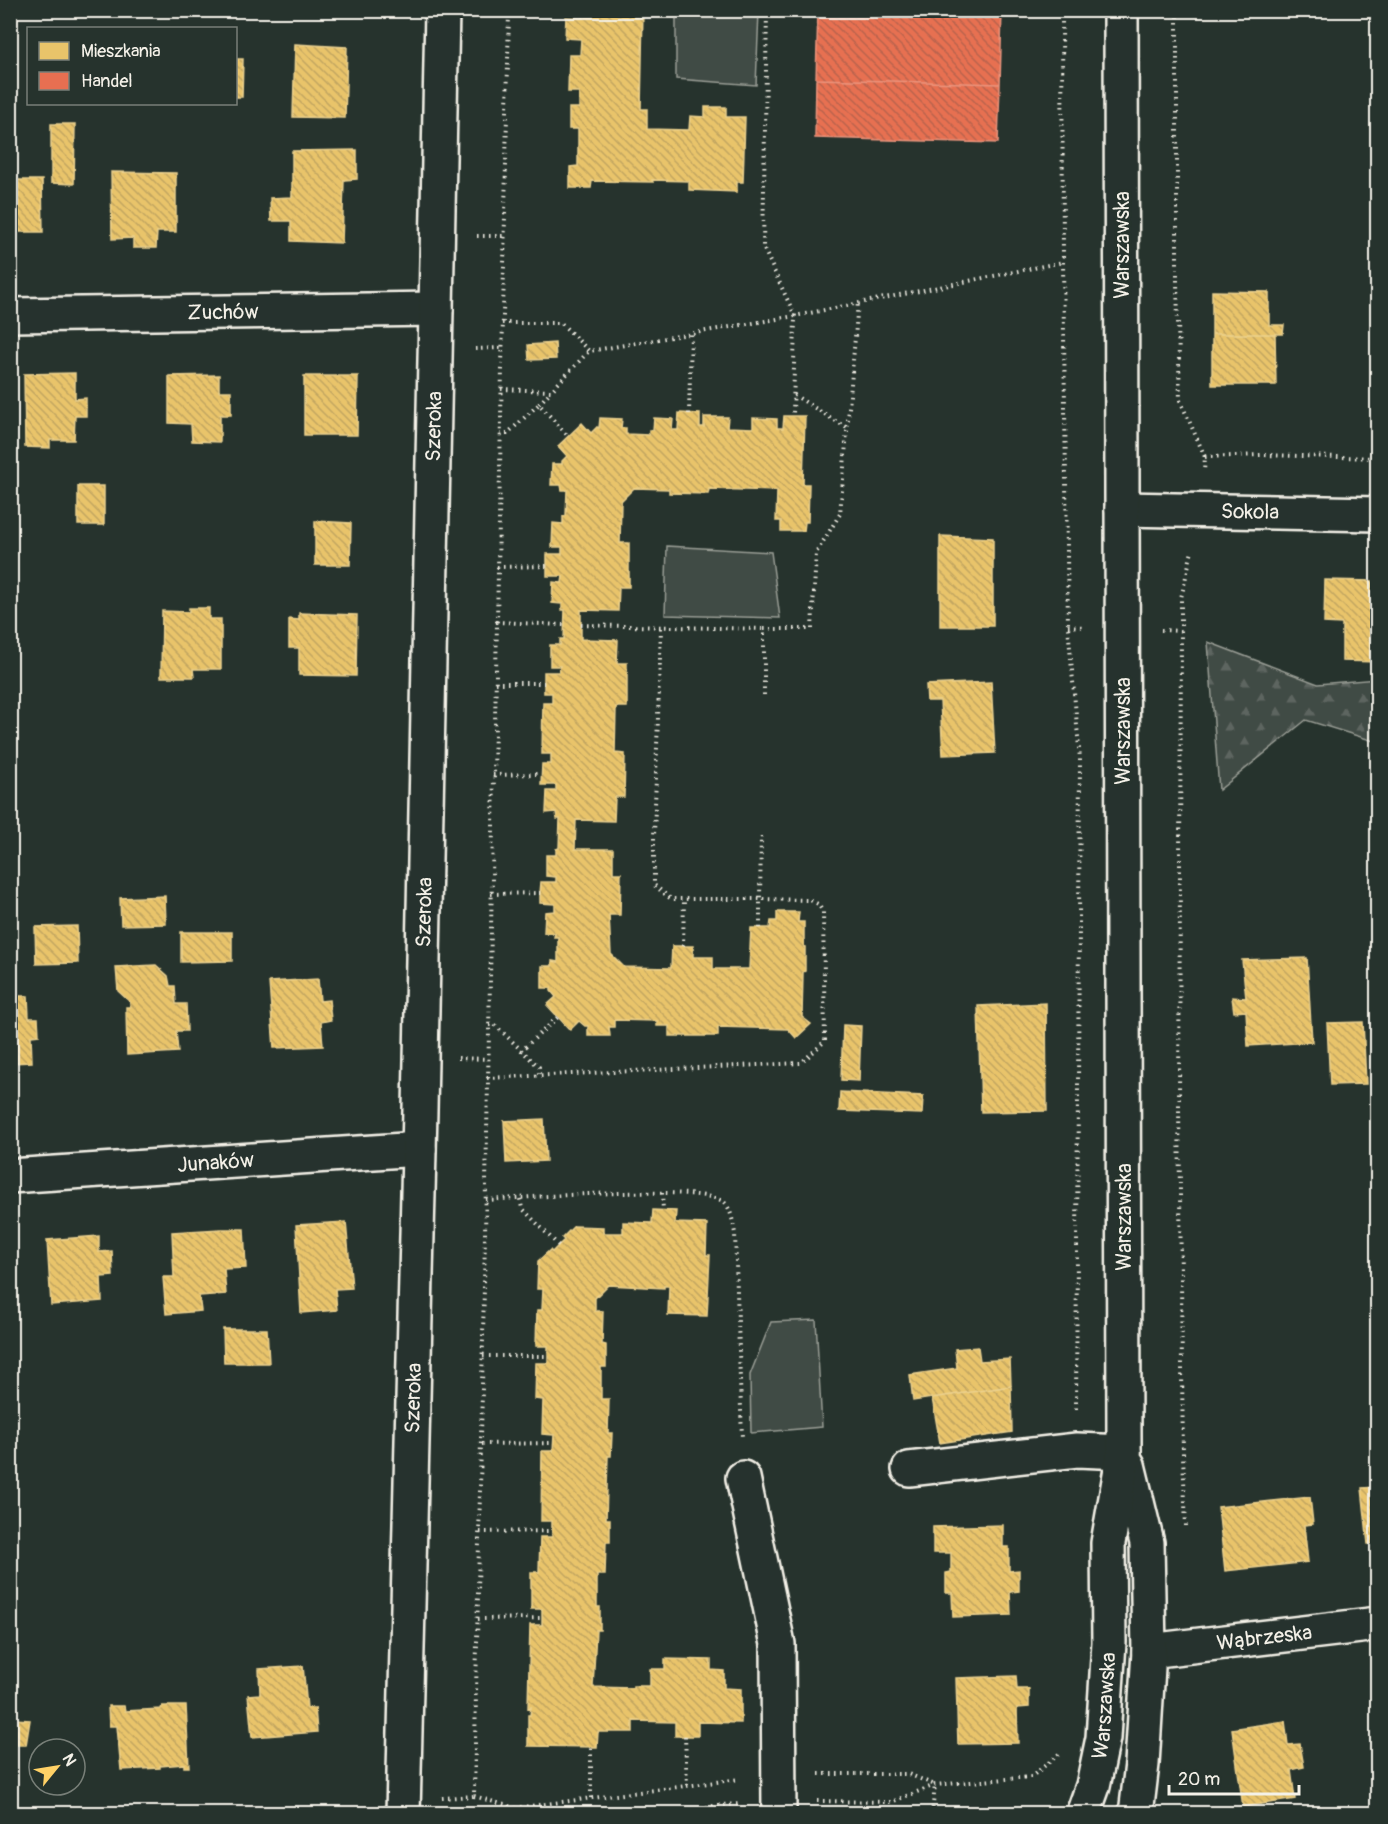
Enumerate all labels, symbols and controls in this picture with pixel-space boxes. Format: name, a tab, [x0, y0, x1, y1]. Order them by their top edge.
legend	[27, 27, 237, 105]
text: Mieszkania	[81, 40, 161, 63]
text: Handel	[81, 70, 133, 93]
street label: Warszawska	[1109, 191, 1136, 299]
street label: Zuchów	[187, 298, 259, 326]
street label: Szeroka	[419, 391, 448, 462]
street label: Sokola	[1221, 497, 1279, 526]
street label: Warszawska	[1110, 677, 1137, 785]
street label: Szeroka	[410, 877, 438, 948]
street label: Junaków	[176, 1146, 255, 1178]
street label: Warszawska	[1111, 1163, 1138, 1271]
street label: Szeroka	[399, 1363, 427, 1434]
street label: Wąbrzeska	[1215, 1618, 1313, 1656]
street label: Warszawska	[1085, 1651, 1122, 1762]
north arrow	[27, 1737, 87, 1797]
text: N	[58, 1750, 81, 1770]
scale bar	[1169, 1758, 1300, 1796]
text: 20 m	[1178, 1768, 1220, 1791]

